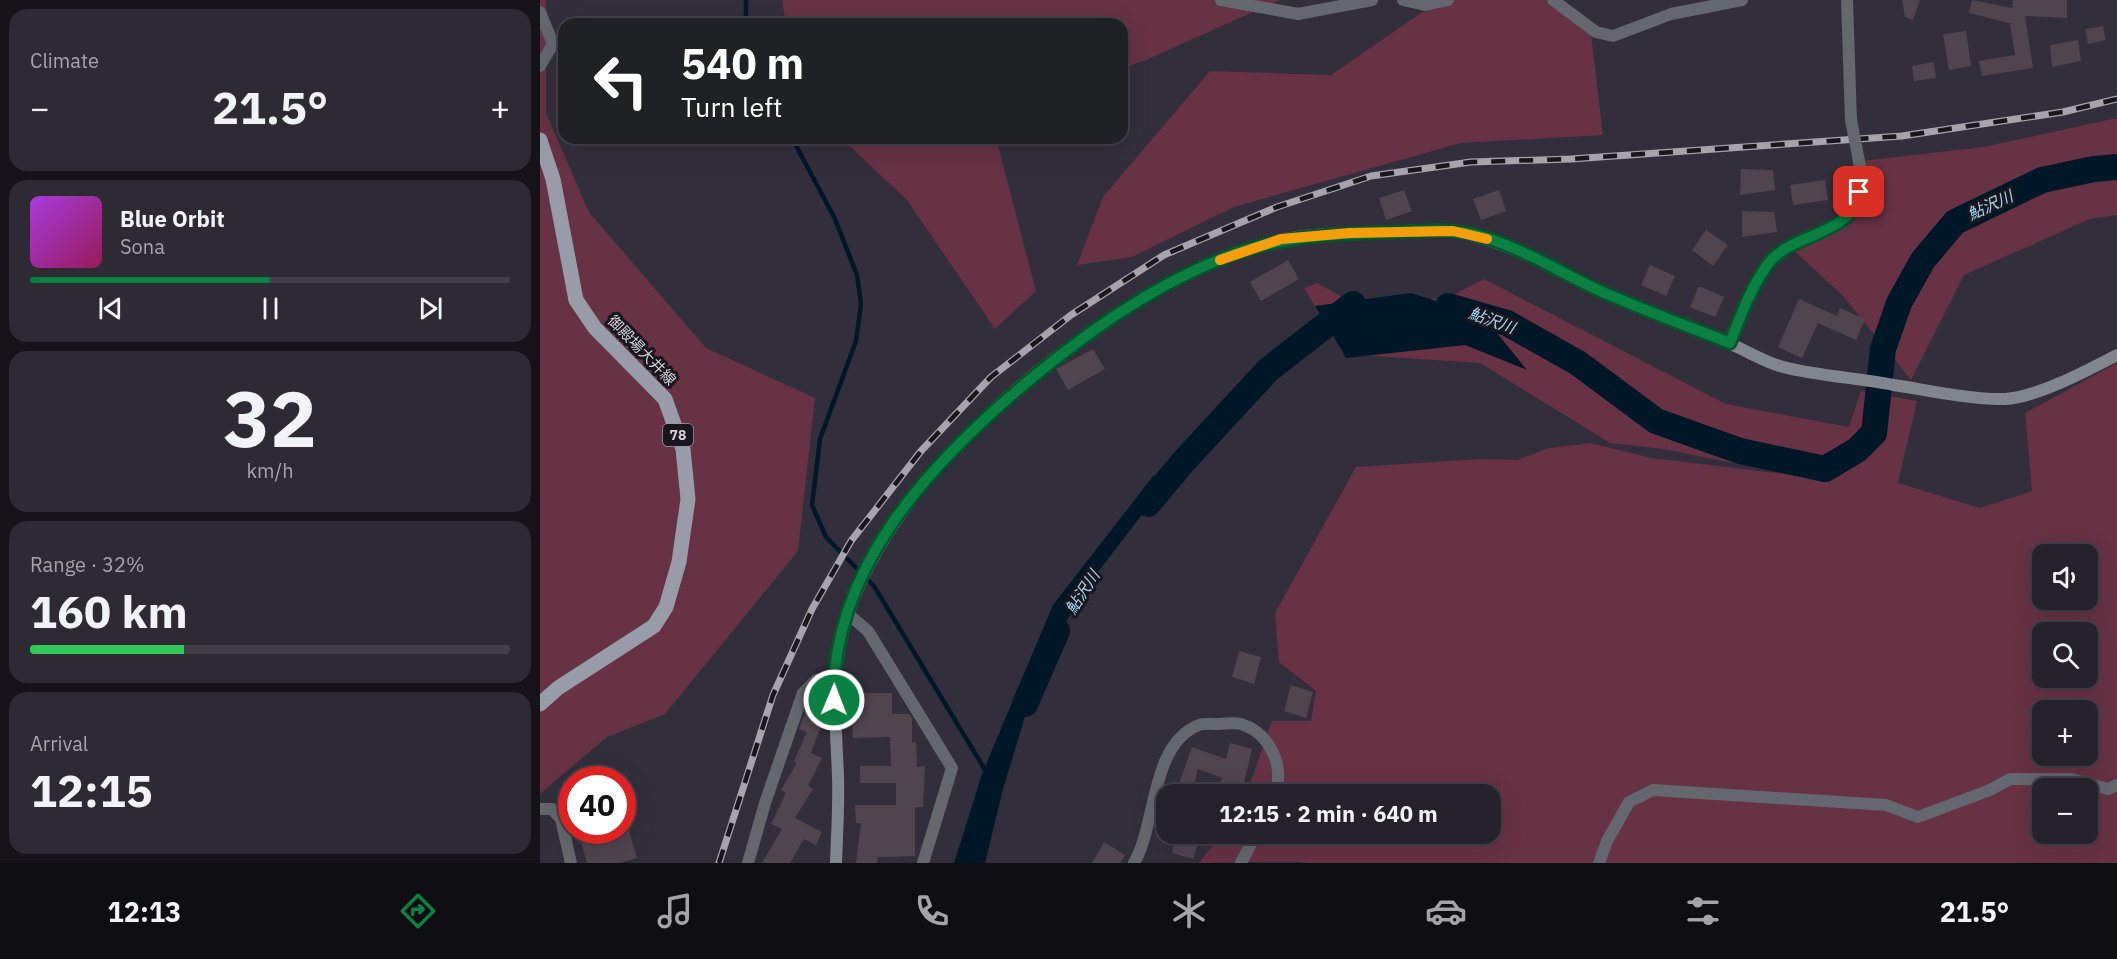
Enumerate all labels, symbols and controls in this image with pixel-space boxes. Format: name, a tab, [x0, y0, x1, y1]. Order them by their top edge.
text: 540 m	[681, 36, 804, 91]
icon: left	[582, 42, 660, 120]
text: Climate	[30, 47, 99, 74]
text: 21.5°	[212, 78, 328, 136]
text: −	[30, 86, 50, 129]
text: +	[490, 86, 510, 129]
text: Turn left	[681, 89, 782, 124]
pin	[1833, 166, 1884, 217]
icon: arrive	[1842, 175, 1875, 208]
water label: 鮎沢川	[1964, 185, 2018, 224]
text: Blue Orbit	[120, 204, 225, 233]
text: Sona	[120, 233, 165, 260]
icon: previous	[94, 292, 127, 325]
icon: pause	[254, 292, 287, 325]
icon: next	[414, 292, 447, 325]
water label: 鮎沢川	[1466, 302, 1520, 338]
street label: 御殿場大井線	[604, 311, 680, 389]
text: 32	[223, 367, 317, 468]
road number: 78	[663, 424, 693, 446]
text: km/h	[246, 457, 294, 484]
map controls	[2032, 544, 2098, 844]
button: sound	[2032, 544, 2098, 610]
text: Range · 32%	[30, 551, 145, 578]
water label: 鮎沢川	[1061, 565, 1105, 618]
text: 160 km	[30, 582, 188, 640]
button: search	[2032, 622, 2098, 688]
position arrow	[802, 668, 866, 732]
button: +	[2032, 700, 2098, 766]
text: Arrival	[30, 730, 88, 757]
text: 12:15	[30, 761, 153, 819]
speed limit sign: 40	[558, 766, 636, 844]
button: −	[2032, 778, 2098, 844]
text: 12:15 · 2 min · 640 m	[1219, 799, 1438, 828]
icon: directions	[397, 890, 439, 932]
icon: music	[654, 890, 696, 932]
icon: phone	[911, 890, 953, 932]
icon: climate	[1168, 890, 1210, 932]
icon: car	[1425, 890, 1467, 932]
icon: filters	[1682, 890, 1724, 932]
text: 12:13	[108, 894, 181, 929]
text: 21.5°	[1940, 894, 2009, 929]

